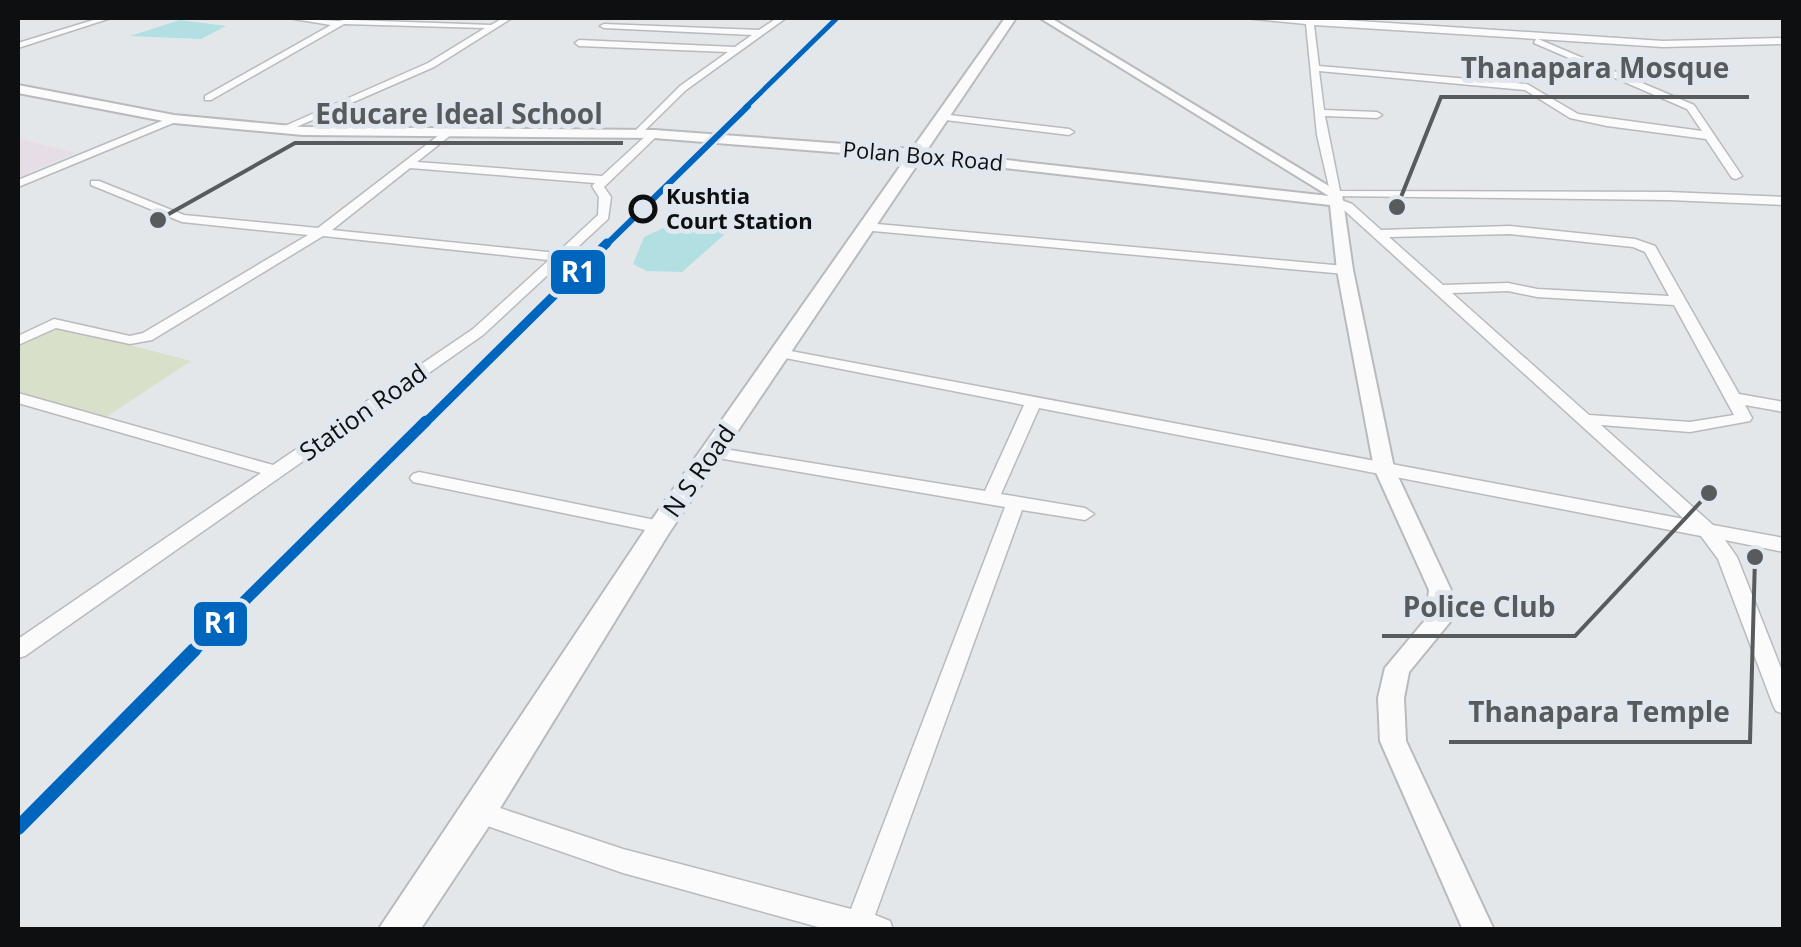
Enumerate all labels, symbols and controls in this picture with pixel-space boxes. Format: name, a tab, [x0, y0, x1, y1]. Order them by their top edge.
callout: Thanapara Mosque	[1441, 39, 1749, 97]
text: Thanapara Mosque	[1461, 48, 1729, 86]
callout: Educare Ideal School	[295, 85, 623, 143]
text: Educare Ideal School	[315, 94, 603, 132]
street label: Polan Box Road	[842, 133, 1004, 177]
place label: Kushtia Court Station	[666, 180, 813, 235]
marker: Kushtia Court Station	[630, 196, 656, 222]
line badge: R1	[549, 248, 607, 296]
text: R1	[561, 252, 595, 290]
street label: Station Road	[292, 355, 433, 468]
street label: N S Road	[654, 418, 742, 523]
callout: Police Club	[1382, 578, 1575, 636]
text: Police Club	[1403, 587, 1555, 625]
line badge: R1	[192, 600, 249, 648]
text: R1	[204, 603, 238, 641]
callout: Thanapara Temple	[1449, 684, 1750, 742]
text: Thanapara Temple	[1468, 692, 1730, 730]

